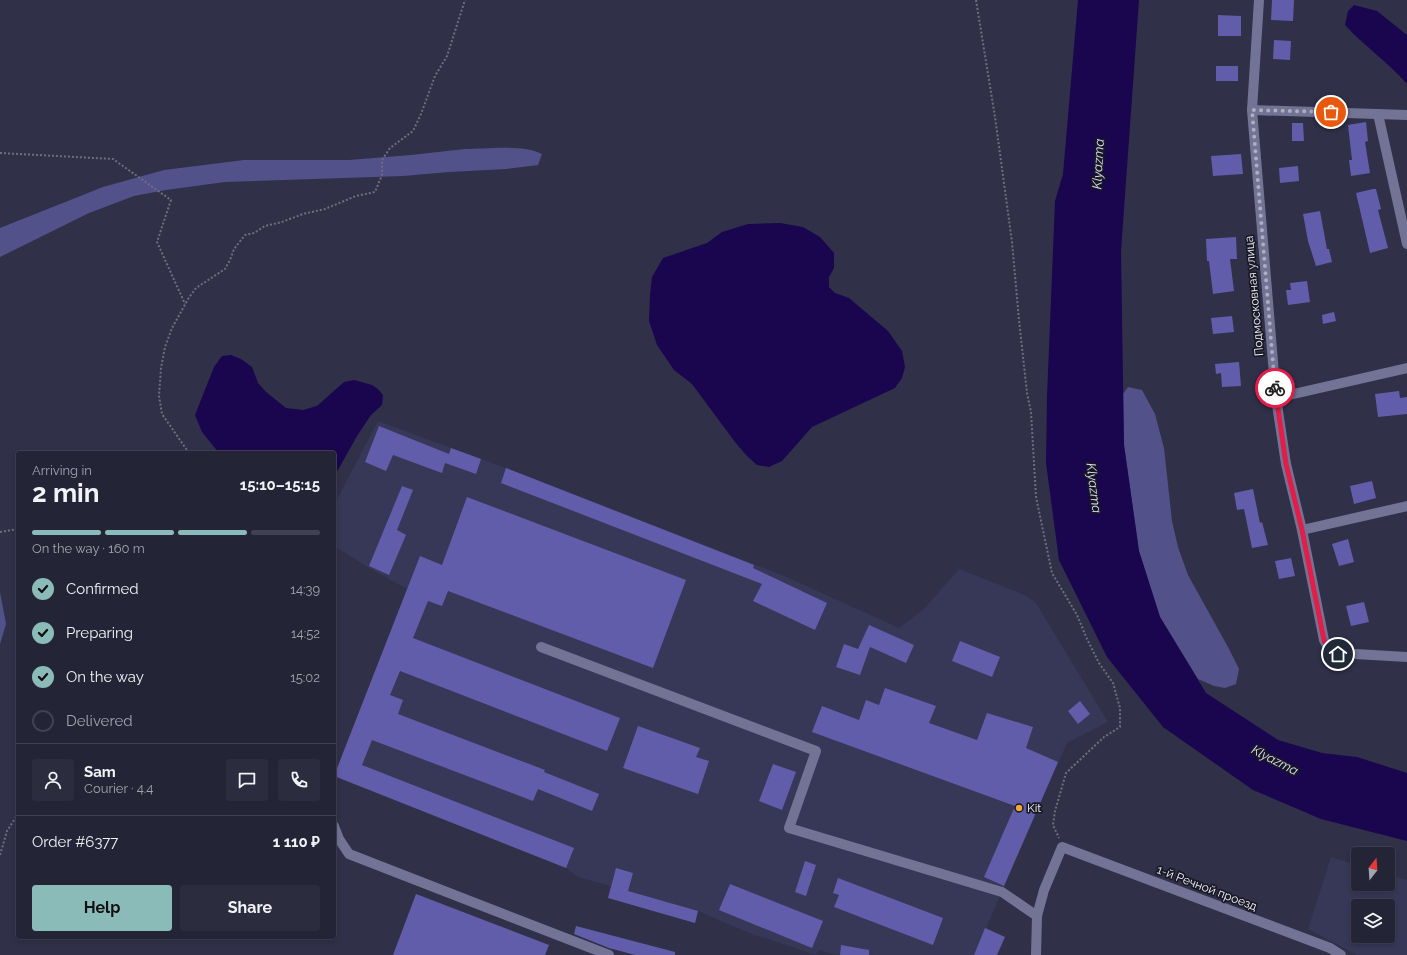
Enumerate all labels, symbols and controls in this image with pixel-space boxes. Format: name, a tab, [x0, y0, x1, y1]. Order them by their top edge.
pin	[1314, 95, 1348, 129]
icon: bag	[1320, 101, 1342, 123]
water label: Klyazma	[1089, 138, 1107, 190]
street label: Подмосковная улица	[1242, 235, 1266, 357]
courier	[1255, 368, 1295, 408]
icon: bike	[1264, 377, 1286, 399]
water label: Klyazma	[1083, 462, 1105, 514]
text: Arriving in	[32, 463, 92, 478]
text: 15:10–15:15	[240, 476, 320, 494]
text: 2 min	[32, 478, 99, 508]
text: On the way · 160 m	[32, 541, 145, 556]
icon: check	[32, 578, 54, 600]
text: Confirmed	[66, 580, 139, 598]
text: 14:39	[290, 582, 320, 597]
icon: check	[32, 622, 54, 644]
text: Preparing	[66, 624, 133, 642]
text: 14:52	[291, 626, 320, 641]
pin	[1321, 637, 1355, 671]
icon: home	[1327, 643, 1349, 665]
icon: check	[32, 666, 54, 688]
text: On the way	[66, 668, 144, 686]
text: 15:02	[290, 670, 320, 685]
text: Delivered	[66, 712, 133, 730]
water label: Klyazma	[1249, 742, 1301, 778]
button: person	[32, 759, 74, 801]
button: chat	[226, 759, 268, 801]
button: phone	[278, 759, 320, 801]
text: Sam	[84, 763, 116, 781]
text: Courier · 4.4	[84, 781, 153, 796]
place label: Kit	[1027, 801, 1041, 815]
marker: Kit	[1014, 803, 1024, 813]
text: Order #6377	[32, 833, 118, 851]
text: 1 110 ₽	[273, 833, 320, 851]
north arrow	[1351, 847, 1395, 891]
map controls	[1351, 847, 1395, 943]
street label: 1-й Речной проезд	[1155, 862, 1259, 914]
button: Help	[32, 885, 172, 931]
button: Share	[180, 885, 320, 931]
button: layers	[1351, 899, 1395, 943]

